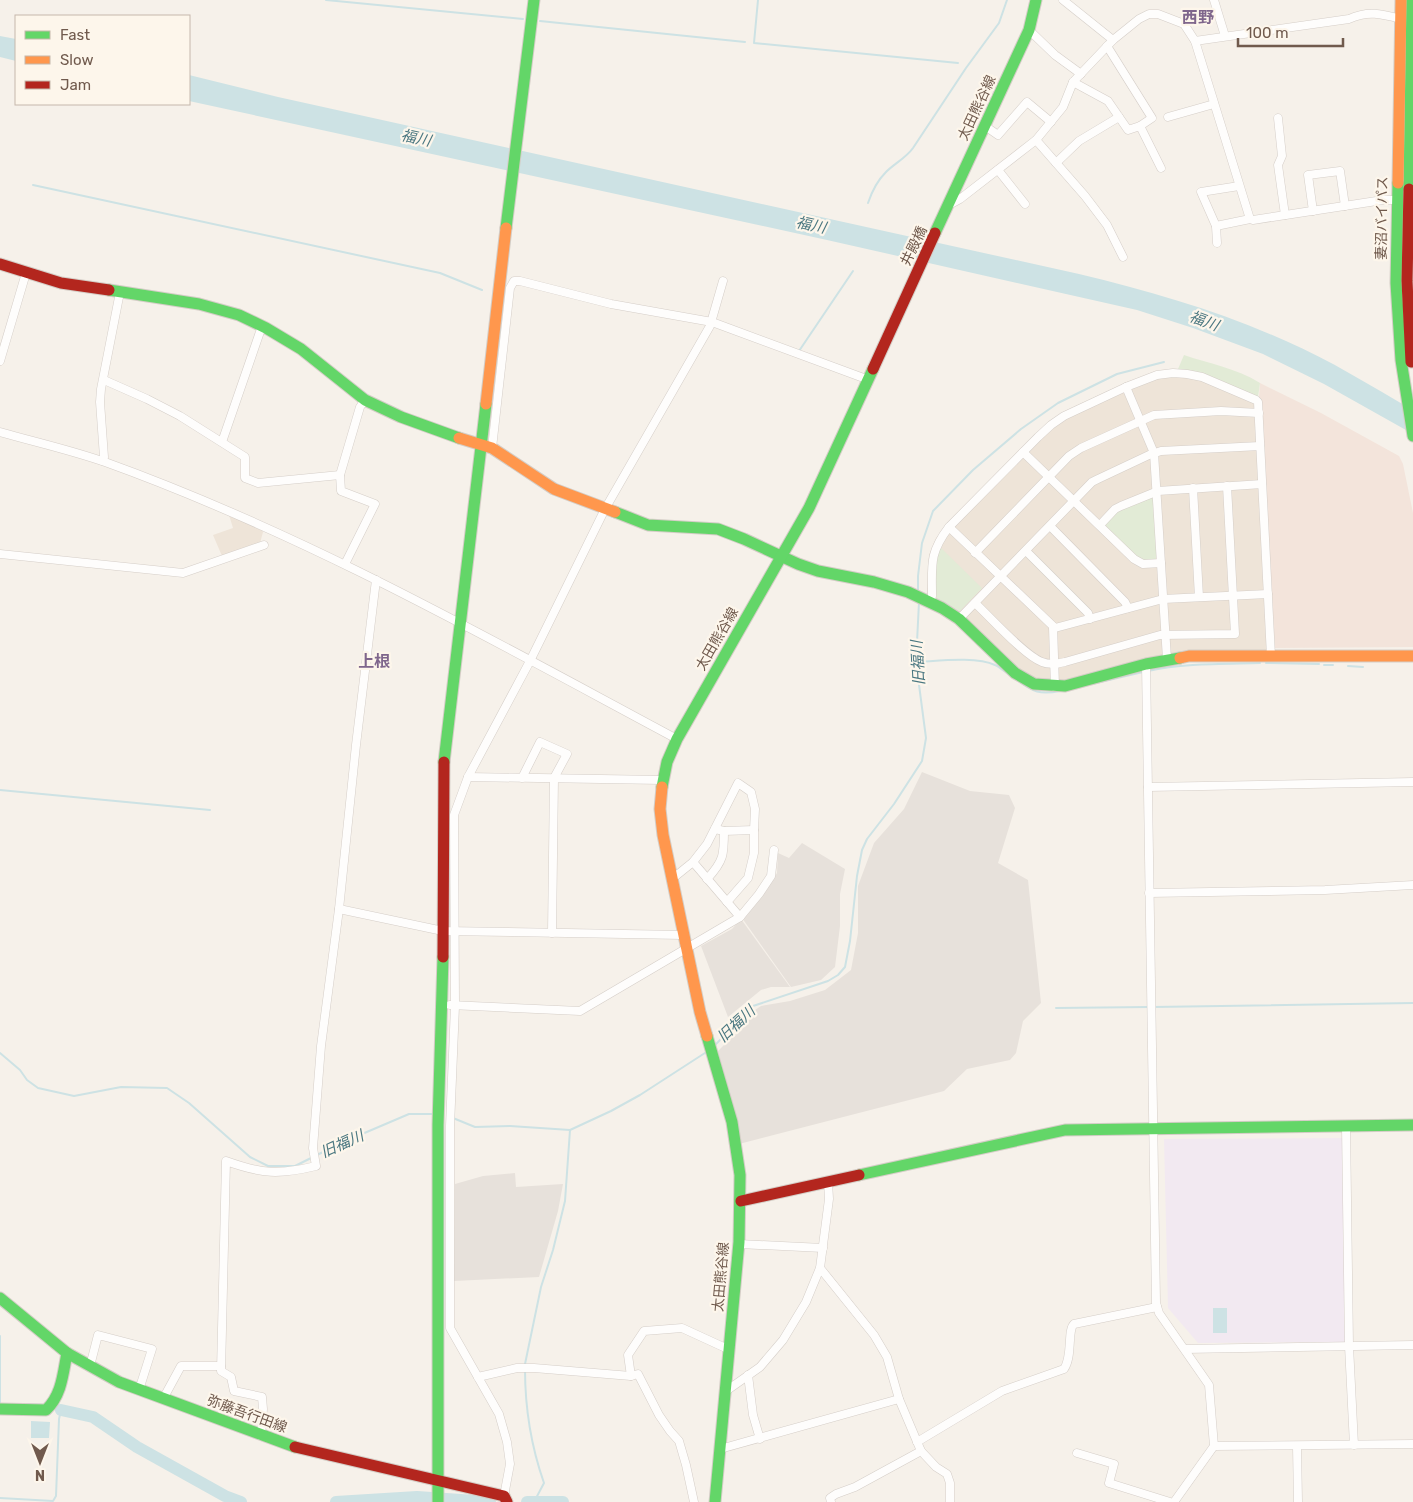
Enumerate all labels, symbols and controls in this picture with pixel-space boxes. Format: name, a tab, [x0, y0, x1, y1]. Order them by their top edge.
district label: 西野	[1182, 8, 1214, 27]
legend	[15, 15, 190, 105]
scale bar	[1238, 15, 1343, 47]
text: 100 m	[1246, 24, 1288, 42]
text: Fast	[60, 26, 90, 44]
text: Slow	[60, 51, 93, 69]
street label: 太田熊谷線	[955, 73, 999, 143]
text: Jam	[60, 76, 91, 94]
water label: 福川	[399, 126, 434, 150]
street label: 妻沼バイパス	[1373, 176, 1391, 260]
water label: 福川	[794, 213, 829, 237]
street label: 井殿橋	[897, 223, 931, 269]
water label: 福川	[1187, 307, 1223, 335]
street label: 太田熊谷線	[692, 604, 742, 674]
water label: 旧福川	[908, 638, 928, 686]
district label: 上根	[358, 652, 390, 671]
water label: 旧福川	[713, 1001, 760, 1046]
water label: 旧福川	[318, 1126, 368, 1161]
street label: 太田熊谷線	[709, 1241, 733, 1313]
street label: 弥藤吾行田線	[205, 1392, 289, 1436]
north arrow	[15, 1437, 65, 1487]
text: N	[35, 1466, 45, 1483]

